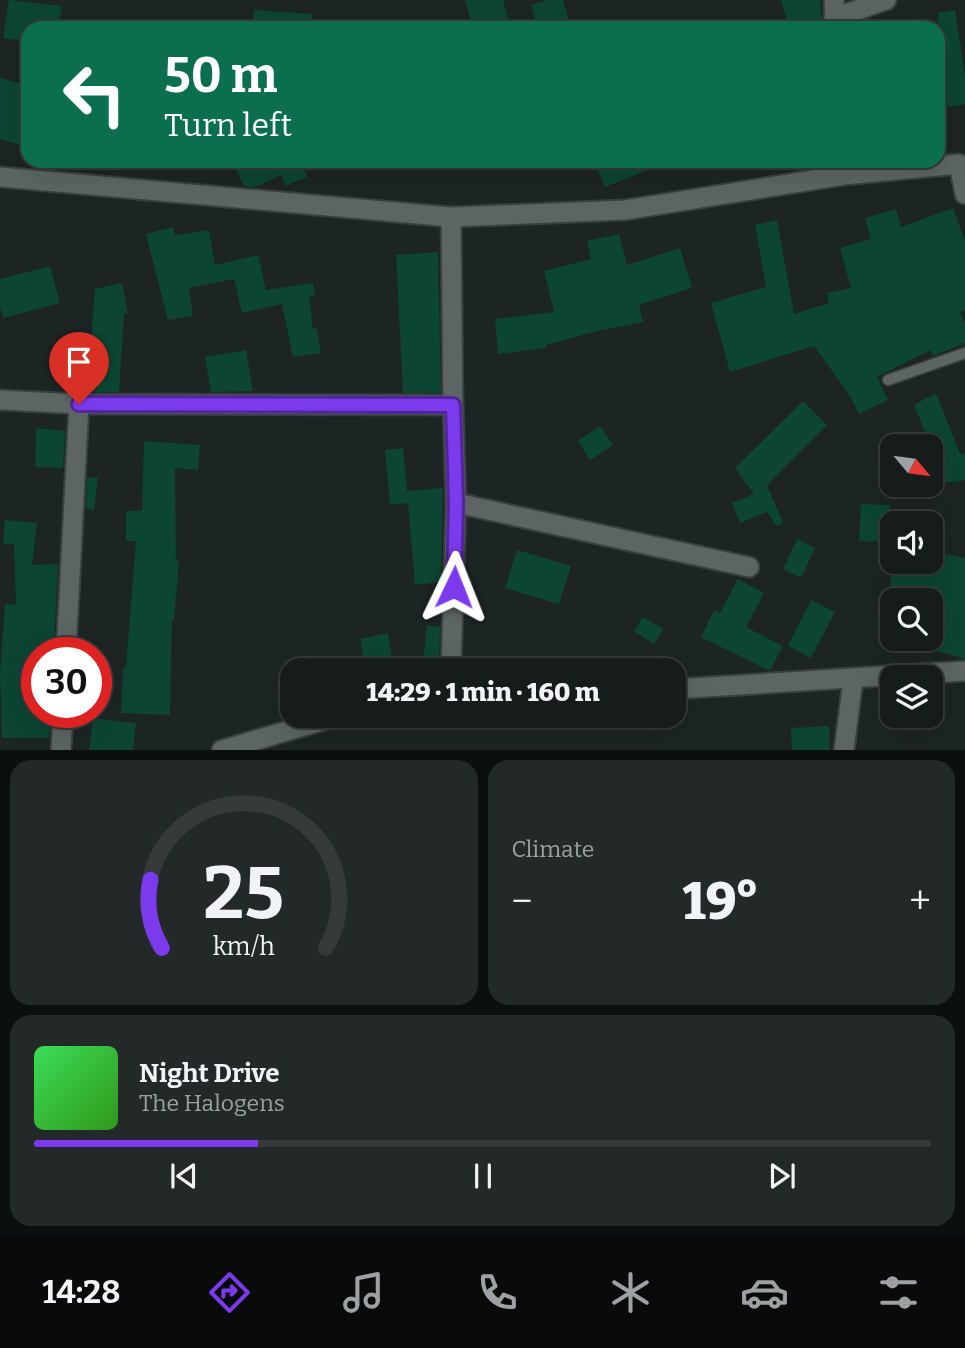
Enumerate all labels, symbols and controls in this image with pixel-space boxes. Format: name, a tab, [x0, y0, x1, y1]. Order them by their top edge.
text: 50 m	[164, 46, 277, 105]
icon: left	[49, 49, 140, 140]
text: Turn left	[164, 106, 292, 144]
pin	[49, 332, 109, 404]
icon: arrive	[60, 343, 98, 381]
north arrow	[880, 434, 943, 497]
map controls	[880, 434, 943, 728]
button: sound	[880, 511, 943, 574]
position arrow	[417, 550, 491, 624]
button: search	[880, 588, 943, 651]
speed limit sign: 30	[21, 637, 112, 728]
button: layers	[880, 665, 943, 728]
text: 14:29 · 1 min · 160 m	[366, 677, 600, 708]
text: Climate	[512, 835, 594, 863]
text: 25	[203, 851, 284, 938]
text: 19°	[683, 870, 759, 933]
text: −	[512, 878, 532, 924]
text: +	[909, 878, 931, 924]
text: km/h	[213, 932, 275, 962]
text: Night Drive	[139, 1058, 280, 1089]
text: The Halogens	[139, 1089, 285, 1117]
icon: previous	[165, 1157, 203, 1195]
icon: pause	[464, 1157, 502, 1195]
icon: next	[763, 1157, 801, 1195]
icon: directions	[205, 1268, 254, 1317]
icon: music	[339, 1268, 388, 1317]
icon: phone	[473, 1268, 522, 1317]
icon: climate	[606, 1268, 655, 1317]
icon: car	[740, 1268, 789, 1317]
icon: filters	[874, 1268, 923, 1317]
text: 14:28	[42, 1273, 120, 1311]

